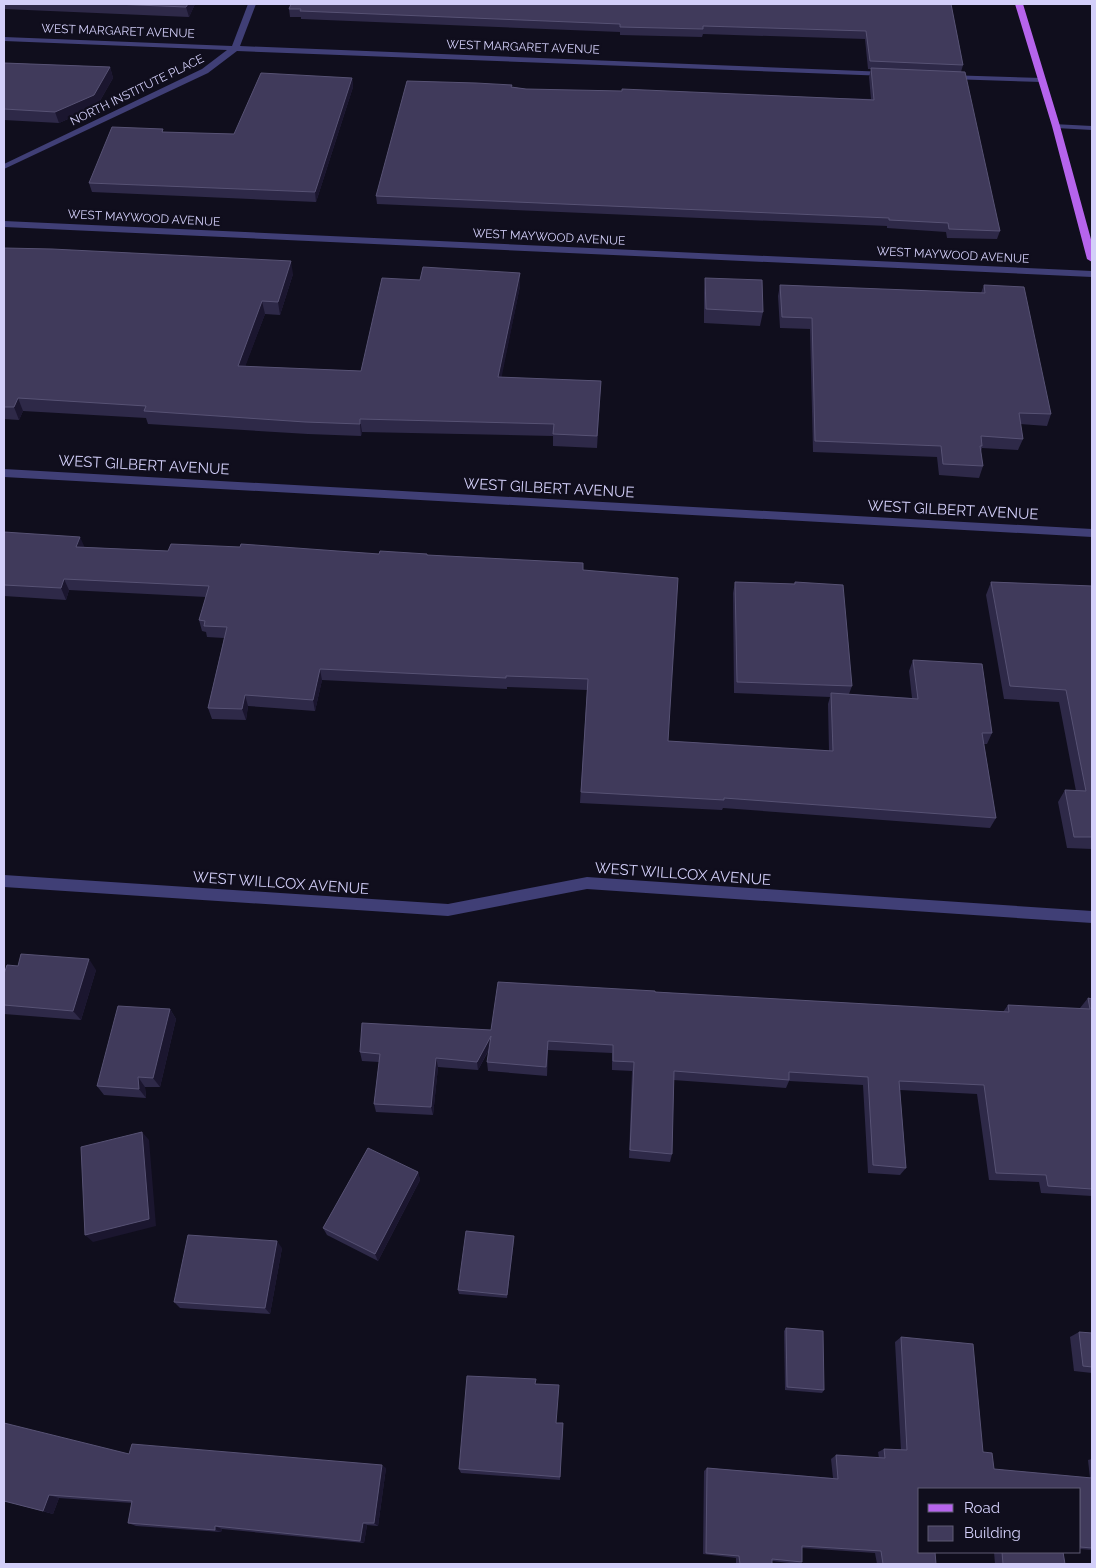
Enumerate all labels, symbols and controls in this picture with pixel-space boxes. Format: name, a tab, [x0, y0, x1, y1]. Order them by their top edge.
street label: WEST MARGARET AVENUE	[41, 21, 195, 41]
street label: WEST MARGARET AVENUE	[446, 37, 600, 57]
street label: NORTH INSTITUTE PLACE	[68, 52, 206, 128]
street label: WEST MAYWOOD AVENUE	[67, 207, 221, 229]
street label: WEST MAYWOOD AVENUE	[472, 226, 626, 248]
street label: WEST MAYWOOD AVENUE	[876, 244, 1030, 266]
street label: WEST GILBERT AVENUE	[58, 452, 230, 478]
street label: WEST GILBERT AVENUE	[463, 475, 635, 501]
street label: WEST GILBERT AVENUE	[867, 497, 1039, 523]
street label: WEST WILLCOX AVENUE	[594, 859, 772, 889]
street label: WEST WILLCOX AVENUE	[192, 868, 370, 898]
legend	[918, 1488, 1081, 1553]
text: Road	[964, 1499, 1000, 1517]
text: Building	[964, 1524, 1021, 1542]

